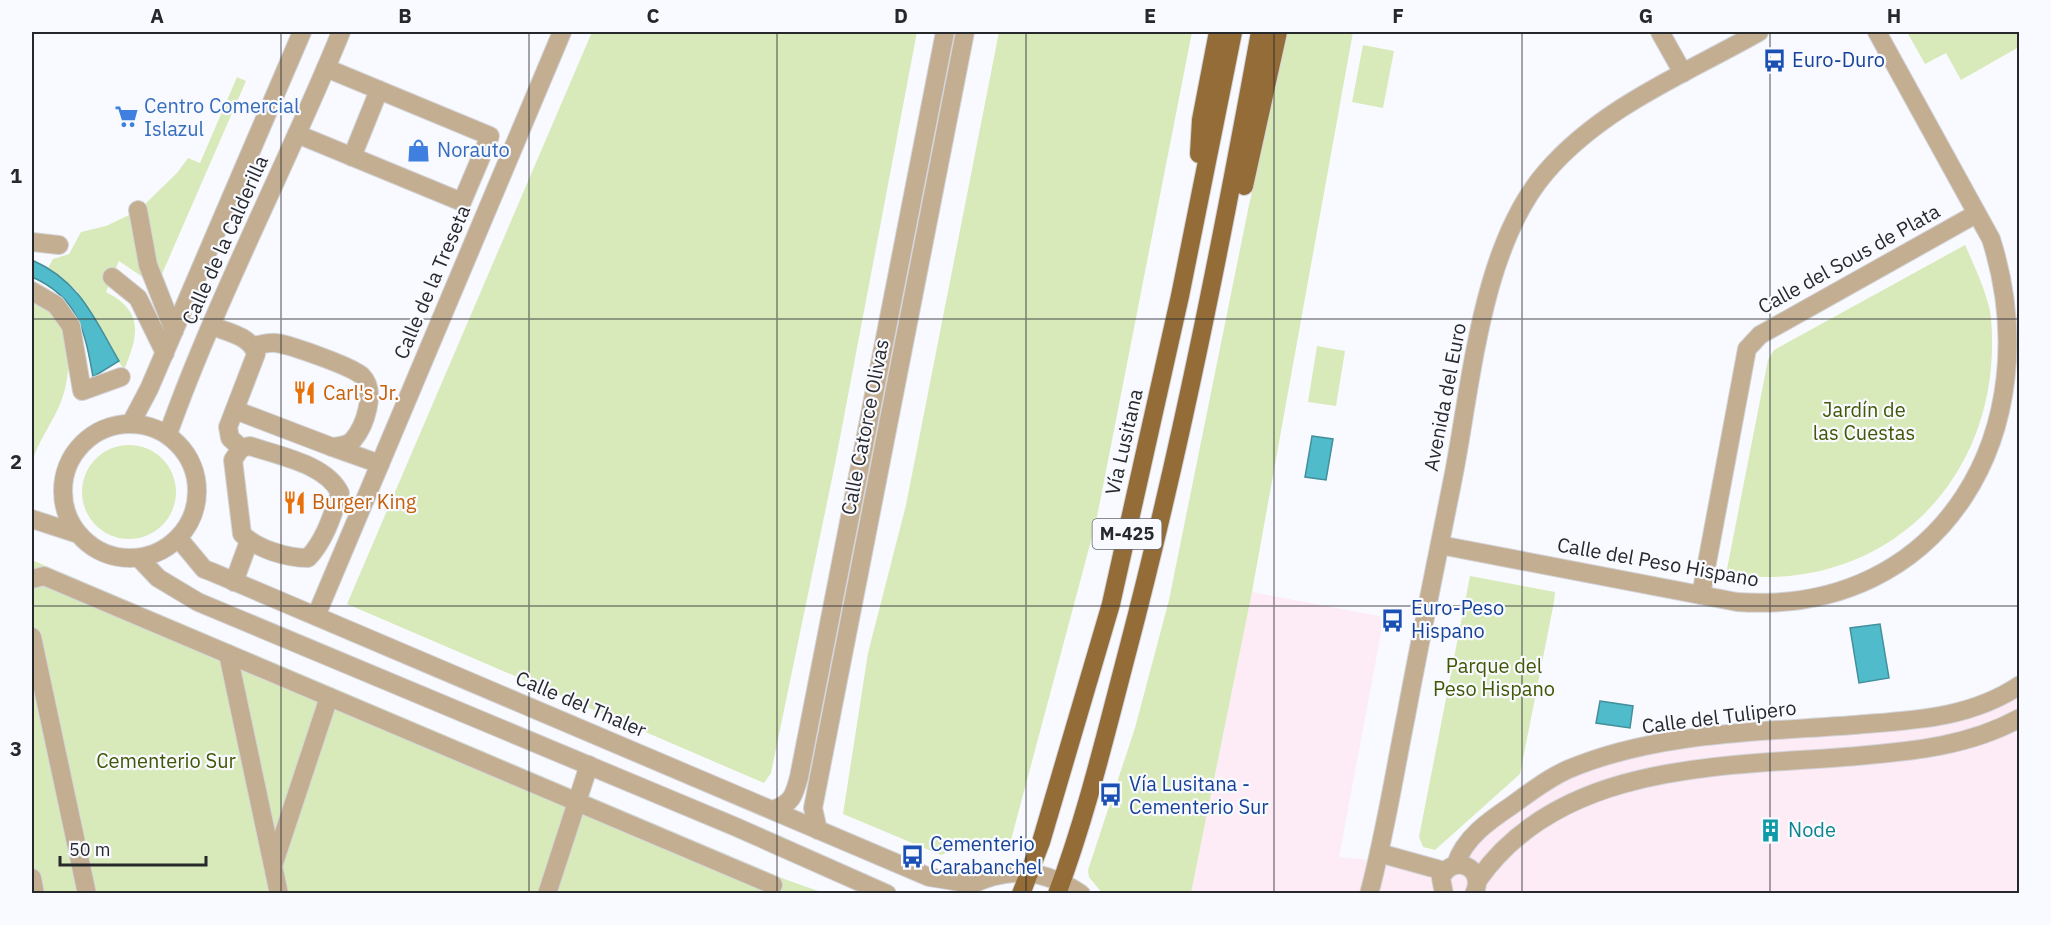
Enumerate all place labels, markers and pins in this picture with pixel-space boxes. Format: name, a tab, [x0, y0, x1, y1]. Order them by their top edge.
place label: Euro-Duro	[1792, 46, 1885, 73]
bus stop icon: Euro-Duro	[1761, 47, 1787, 73]
place label: Centro Comercial Islazul	[144, 92, 299, 142]
supermarket icon: Centro Comercial Islazul	[113, 104, 139, 130]
place label: Norauto	[437, 136, 510, 163]
shop icon: Norauto	[406, 137, 432, 163]
place label: Carl's Jr.	[323, 379, 400, 406]
restaurant icon: Carl's Jr.	[292, 380, 318, 406]
place label: Burger King	[312, 488, 417, 515]
restaurant icon: Burger King	[281, 489, 307, 515]
place label: Euro-Peso Hispano	[1411, 594, 1504, 644]
bus stop icon: Euro-Peso Hispano	[1380, 607, 1406, 633]
place label: Vía Lusitana - Cementerio Sur	[1129, 770, 1269, 820]
bus stop icon: Vía Lusitana - Cementerio Sur	[1098, 782, 1124, 808]
place label: Node	[1788, 816, 1836, 843]
building icon: Node	[1757, 817, 1783, 843]
place label: Cementerio Carabanchel	[930, 830, 1043, 880]
bus stop icon: Cementerio Carabanchel	[899, 843, 925, 869]

